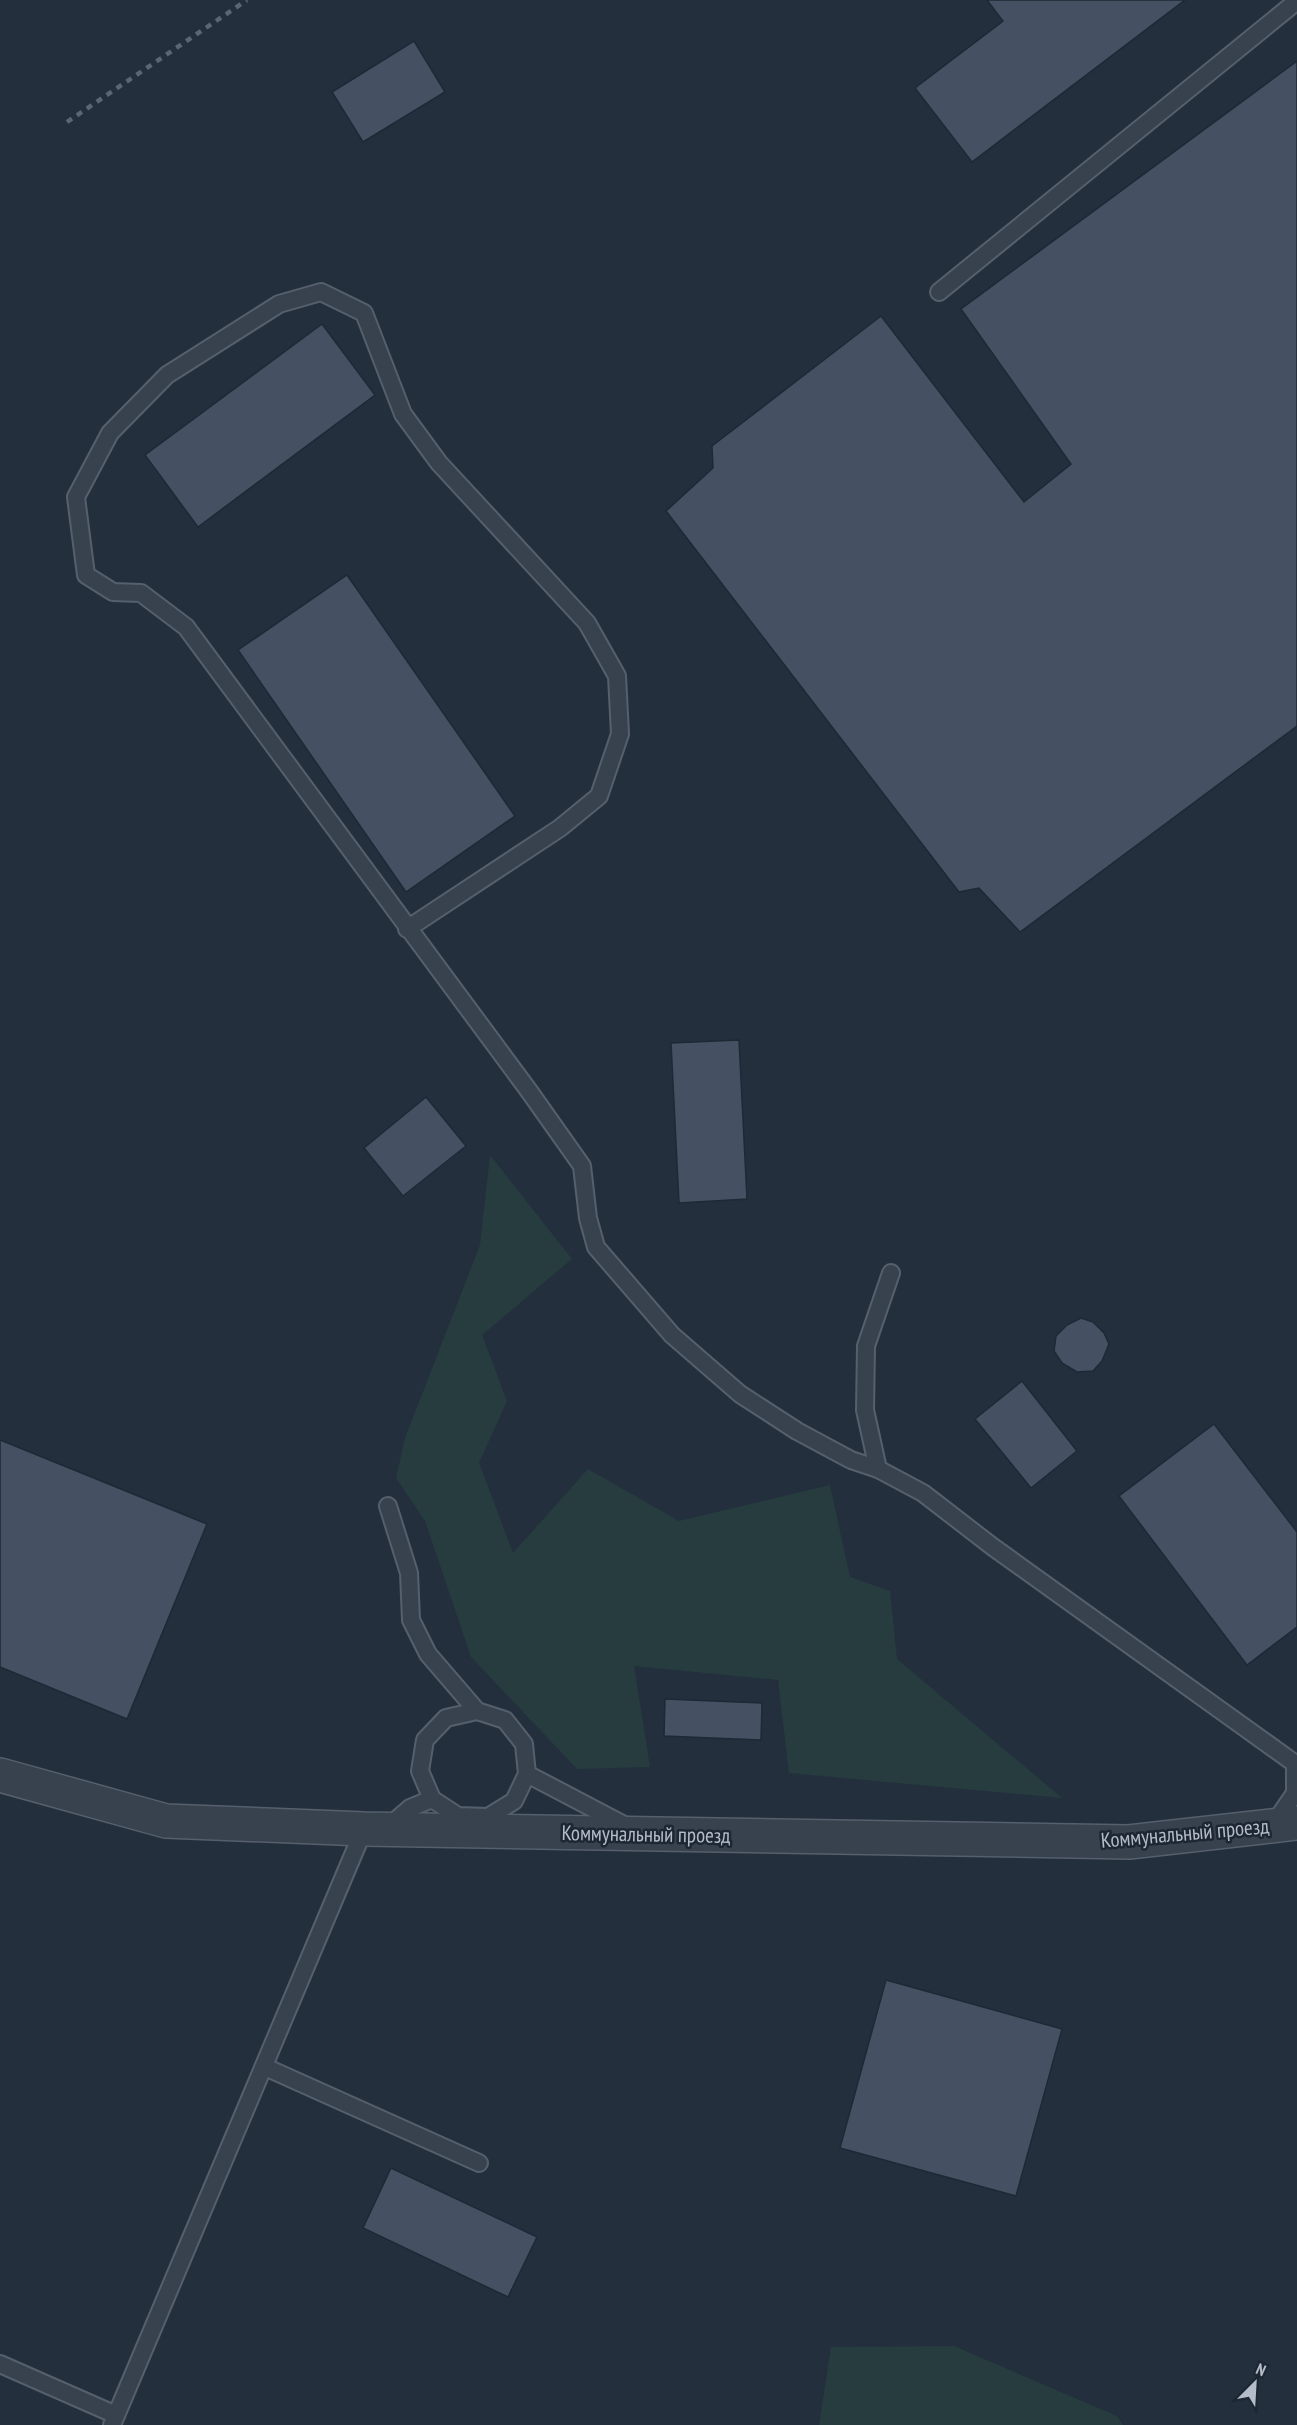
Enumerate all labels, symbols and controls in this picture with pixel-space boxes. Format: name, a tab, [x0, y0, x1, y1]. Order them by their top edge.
street label: Коммунальный проезд	[1100, 1812, 1270, 1854]
street label: Коммунальный проезд	[561, 1819, 731, 1849]
north arrow	[1225, 2353, 1285, 2413]
text: N	[1253, 2358, 1269, 2380]

